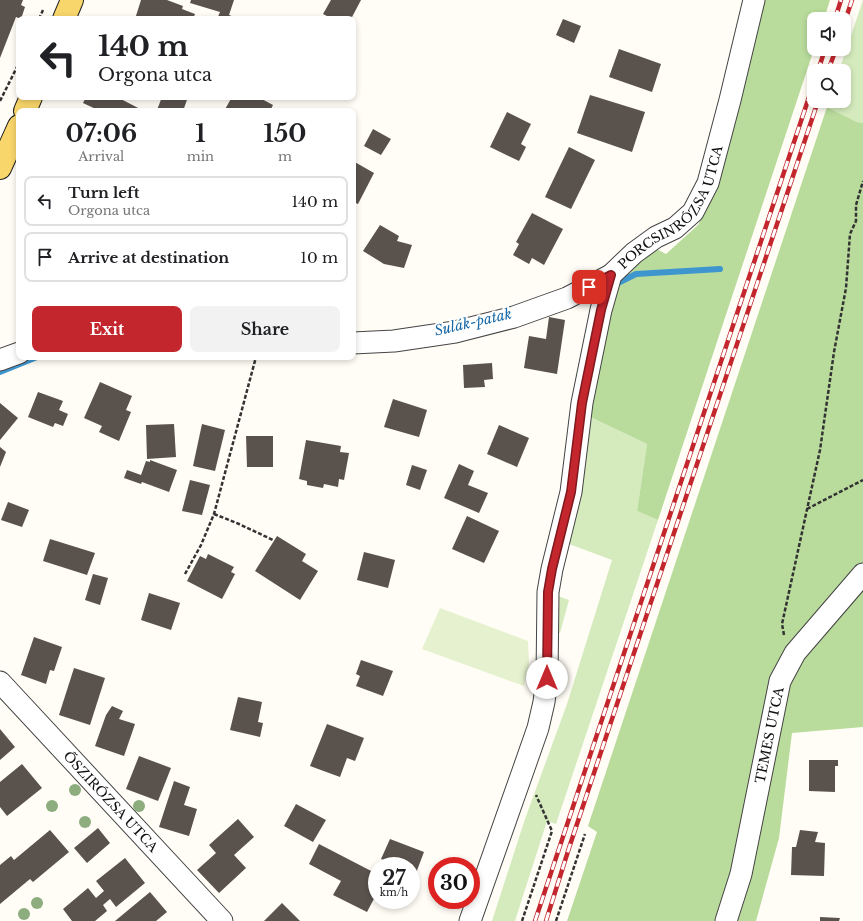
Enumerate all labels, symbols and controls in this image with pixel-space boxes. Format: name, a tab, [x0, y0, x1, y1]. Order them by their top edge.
map controls	[807, 12, 851, 108]
button: sound	[807, 12, 851, 56]
text: 140 m	[98, 29, 188, 64]
icon: left	[32, 32, 84, 84]
text: Orgona utca	[98, 64, 212, 86]
button: search	[807, 64, 851, 108]
text: 07:06	[66, 119, 137, 148]
text: 1	[195, 119, 206, 148]
text: 150	[264, 119, 306, 148]
street label: PORCSINRÓZSA UTCA	[614, 143, 726, 273]
text: Arrival	[78, 148, 124, 165]
text: min	[187, 148, 214, 165]
text: m	[278, 148, 292, 165]
text: Turn left	[68, 183, 139, 202]
icon: left	[34, 190, 56, 212]
text: 140 m	[291, 192, 338, 211]
text: Orgona utca	[68, 202, 150, 219]
icon: arrive	[34, 246, 56, 268]
text: Arrive at destination	[68, 248, 229, 267]
text: 10 m	[300, 248, 338, 267]
pin	[572, 270, 606, 304]
icon: arrive	[578, 276, 600, 298]
water label: Sulák-patak	[433, 304, 513, 340]
button: Exit	[32, 306, 182, 352]
button: Share	[190, 306, 340, 352]
position arrow	[526, 657, 568, 699]
street label: TEMES UTCA	[751, 685, 787, 785]
street label: ŐSZIRÓZSA UTCA	[60, 747, 163, 856]
speed limit sign: 30	[428, 857, 480, 909]
text: 27	[382, 866, 406, 890]
text: km/h	[380, 886, 408, 899]

